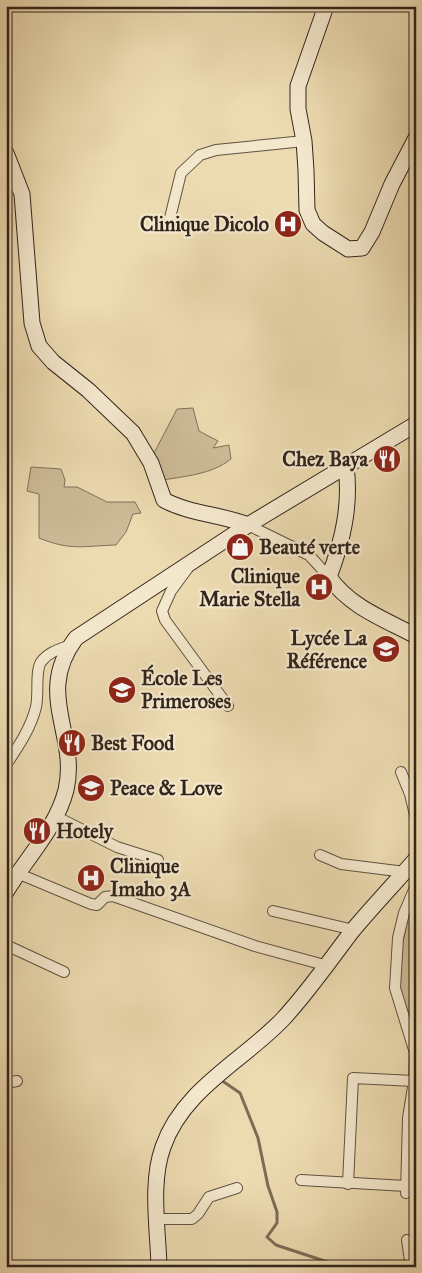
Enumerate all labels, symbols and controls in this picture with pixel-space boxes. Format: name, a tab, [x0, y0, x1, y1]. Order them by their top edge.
hospital icon: Clinique Dicolo	[273, 209, 303, 239]
place label: Clinique Dicolo	[140, 212, 269, 237]
restaurant icon: Chez Baya	[372, 444, 402, 474]
place label: Chez Baya	[282, 447, 369, 472]
shop icon: Beauté verte	[225, 532, 255, 562]
place label: Beauté verte	[259, 535, 361, 559]
place label: Clinique Marie Stella	[199, 564, 301, 611]
hospital icon: Clinique Marie Stella	[304, 572, 334, 602]
place label: Lycée La Référence	[287, 626, 368, 673]
school or university icon: Lycée La Référence	[371, 634, 401, 664]
place label: École Les Primeroses	[141, 664, 232, 713]
school or university icon: École Les Primeroses	[107, 675, 137, 705]
restaurant icon: Best Food	[57, 728, 87, 758]
place label: Best Food	[91, 731, 175, 755]
school or university icon: Peace & Love	[76, 773, 106, 803]
place label: Peace & Love	[110, 776, 223, 800]
restaurant icon: Hotely	[22, 816, 52, 846]
place label: Hotely	[56, 819, 115, 844]
place label: Clinique Imaho 3A	[110, 854, 191, 902]
hospital icon: Clinique Imaho 3A	[76, 863, 106, 893]

